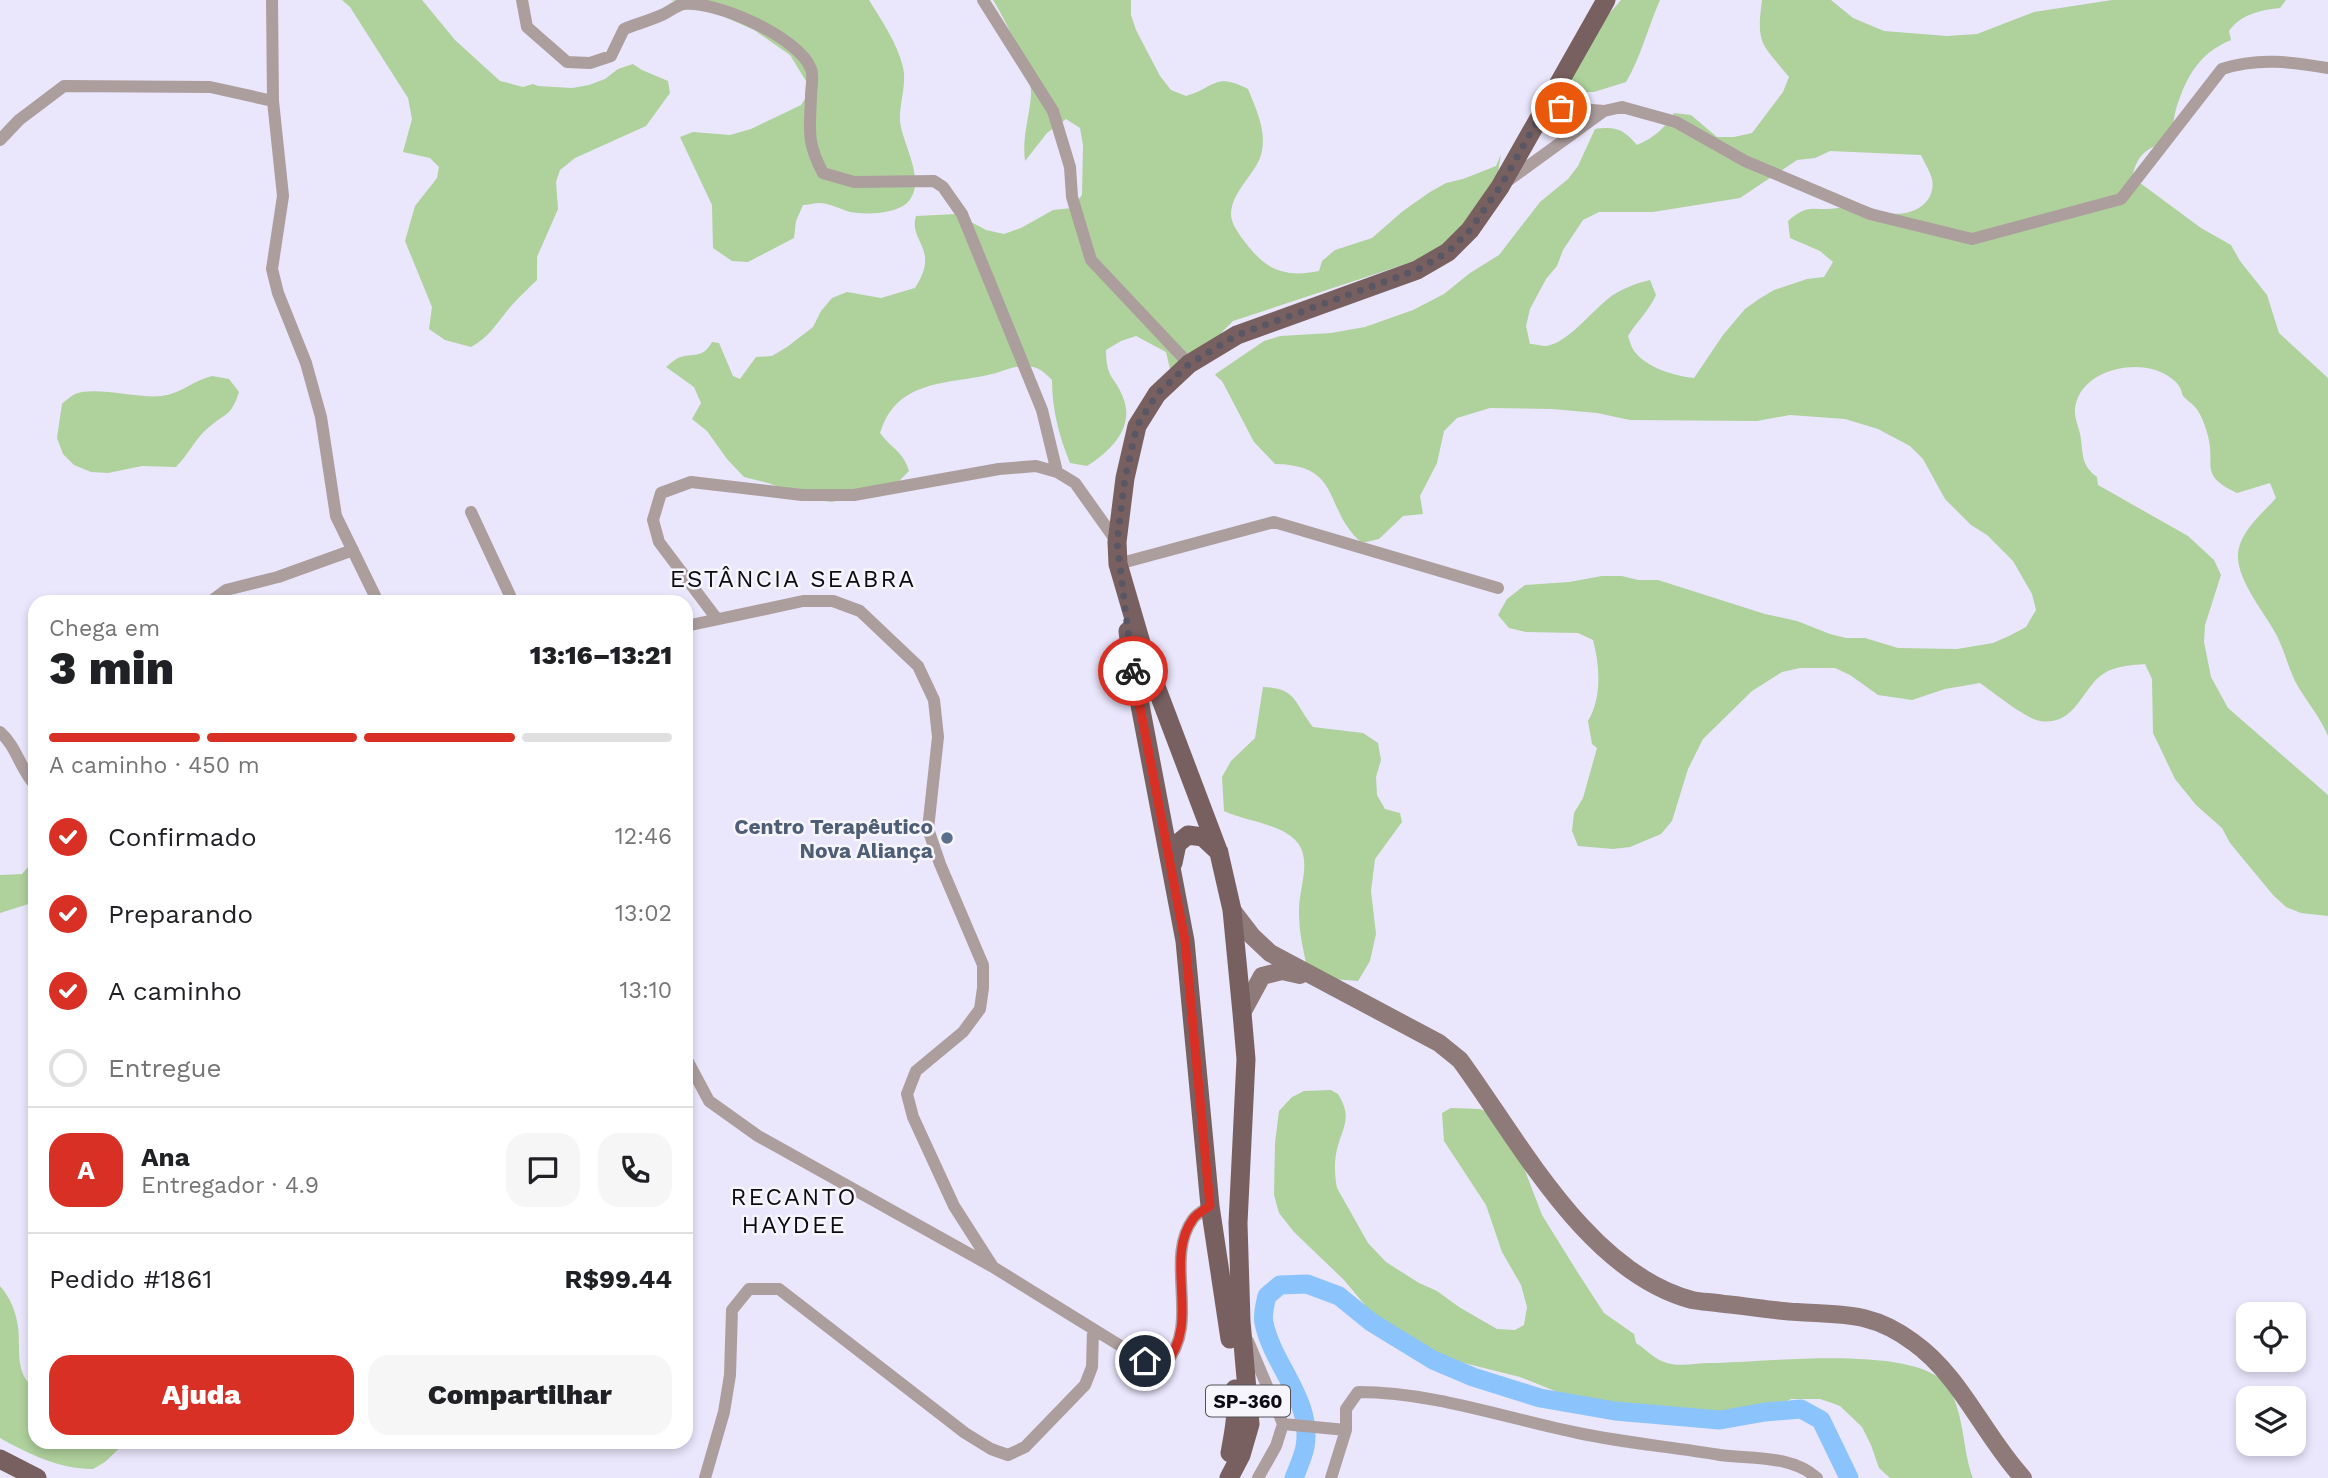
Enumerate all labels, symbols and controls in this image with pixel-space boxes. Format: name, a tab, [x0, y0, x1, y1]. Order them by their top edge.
pin	[1531, 78, 1591, 138]
icon: bag	[1542, 89, 1580, 127]
district label: ESTÂNCIA SEABRA	[670, 565, 916, 593]
text: Chega em	[49, 615, 160, 642]
courier	[1098, 636, 1168, 706]
text: 13:16–13:21	[530, 640, 672, 670]
text: 3 min	[49, 641, 174, 695]
icon: bike	[1114, 652, 1152, 690]
text: A caminho · 450 m	[49, 752, 260, 779]
place label: Centro Terapêutico Nova Aliança	[734, 814, 934, 863]
icon: check	[49, 818, 87, 856]
text: Confirmado	[108, 822, 257, 852]
text: 12:46	[615, 823, 672, 850]
marker: Centro Terapêutico Nova Aliança	[939, 830, 955, 846]
icon: check	[49, 895, 87, 933]
text: Preparando	[108, 899, 253, 929]
text: 13:02	[615, 900, 672, 927]
icon: check	[49, 972, 87, 1010]
text: A caminho	[108, 976, 242, 1006]
text: 13:10	[620, 977, 672, 1004]
text: Entregue	[108, 1053, 221, 1083]
button: chat	[506, 1133, 580, 1207]
button: phone	[598, 1133, 672, 1207]
text: Ana	[141, 1142, 190, 1172]
text: A	[77, 1155, 95, 1185]
text: Entregador · 4.9	[141, 1172, 319, 1199]
district label: RECANTO HAYDEE	[731, 1183, 857, 1239]
text: Pedido #1861	[49, 1264, 212, 1294]
text: R$99.44	[565, 1264, 672, 1294]
map controls	[2236, 1302, 2306, 1456]
button: locate	[2236, 1302, 2306, 1372]
pin	[1115, 1331, 1175, 1391]
icon: home	[1126, 1342, 1164, 1380]
button: Ajuda	[49, 1355, 354, 1435]
button: Compartilhar	[368, 1355, 672, 1435]
road number: SP-360	[1206, 1386, 1290, 1416]
button: layers	[2236, 1386, 2306, 1456]

